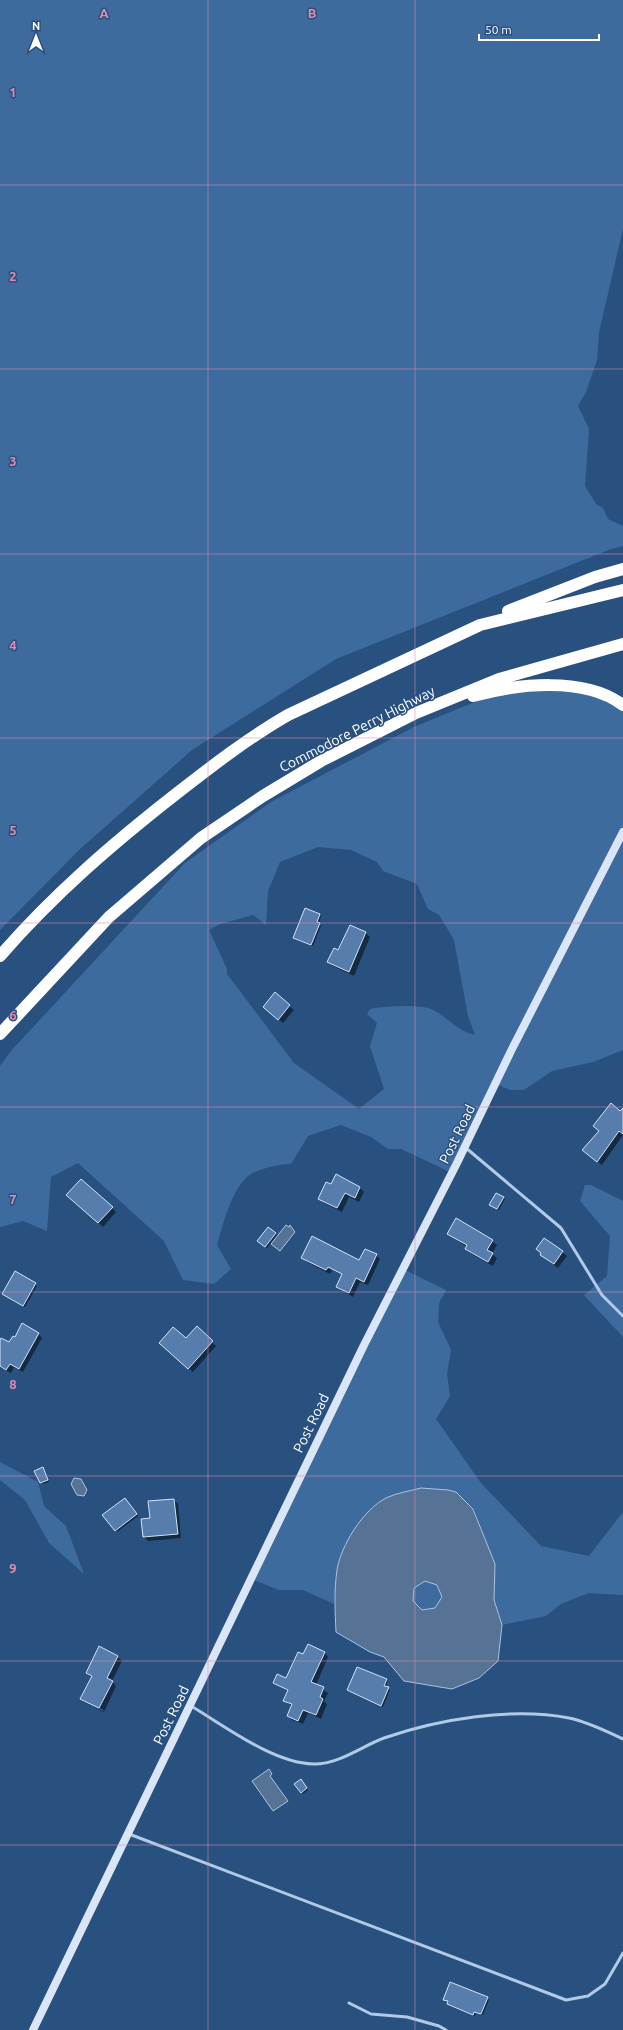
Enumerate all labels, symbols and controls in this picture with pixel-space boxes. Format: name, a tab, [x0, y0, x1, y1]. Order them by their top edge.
text: A	[99, 6, 109, 20]
text: B	[308, 6, 317, 20]
north arrow	[16, 16, 56, 56]
scale bar	[479, 16, 599, 42]
text: N	[32, 20, 40, 32]
text: 50 m	[485, 23, 512, 36]
text: 1	[9, 85, 17, 99]
text: 2	[9, 269, 17, 283]
text: 3	[9, 454, 17, 468]
text: 4	[9, 638, 17, 652]
street label: Commodore Perry Highway	[277, 683, 438, 775]
text: 5	[9, 823, 17, 837]
text: 6	[9, 1008, 17, 1022]
street label: Post Road	[436, 1102, 478, 1166]
text: 7	[9, 1192, 17, 1206]
text: 8	[9, 1377, 17, 1391]
street label: Post Road	[290, 1391, 332, 1455]
text: 9	[9, 1561, 17, 1575]
street label: Post Road	[150, 1683, 192, 1747]

